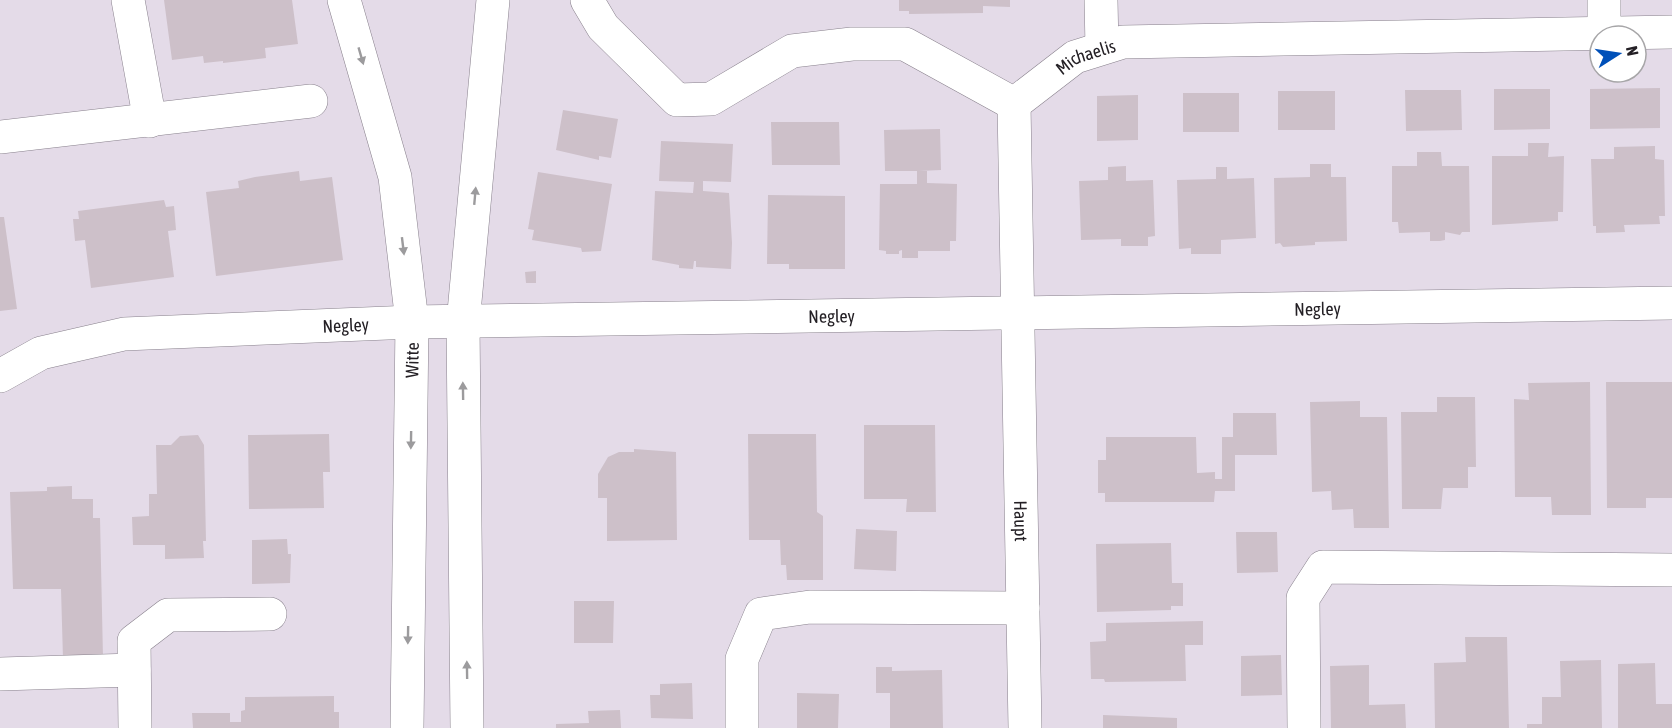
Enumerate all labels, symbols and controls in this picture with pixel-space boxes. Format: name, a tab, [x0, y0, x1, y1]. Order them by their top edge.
north arrow	[1588, 24, 1648, 84]
street label: Michaelis	[1051, 35, 1118, 79]
text: N	[1623, 44, 1642, 57]
one-way arrow	[356, 47, 366, 65]
one-way arrow	[470, 187, 480, 206]
one-way arrow	[399, 236, 408, 255]
street label: Negley	[1294, 297, 1341, 319]
street label: Negley	[808, 305, 855, 327]
street label: Negley	[322, 313, 369, 336]
street label: Witte	[401, 342, 423, 378]
one-way arrow	[459, 381, 468, 400]
one-way arrow	[406, 431, 416, 450]
street label: Haupt	[1010, 500, 1032, 542]
one-way arrow	[403, 626, 413, 645]
one-way arrow	[462, 660, 471, 679]

